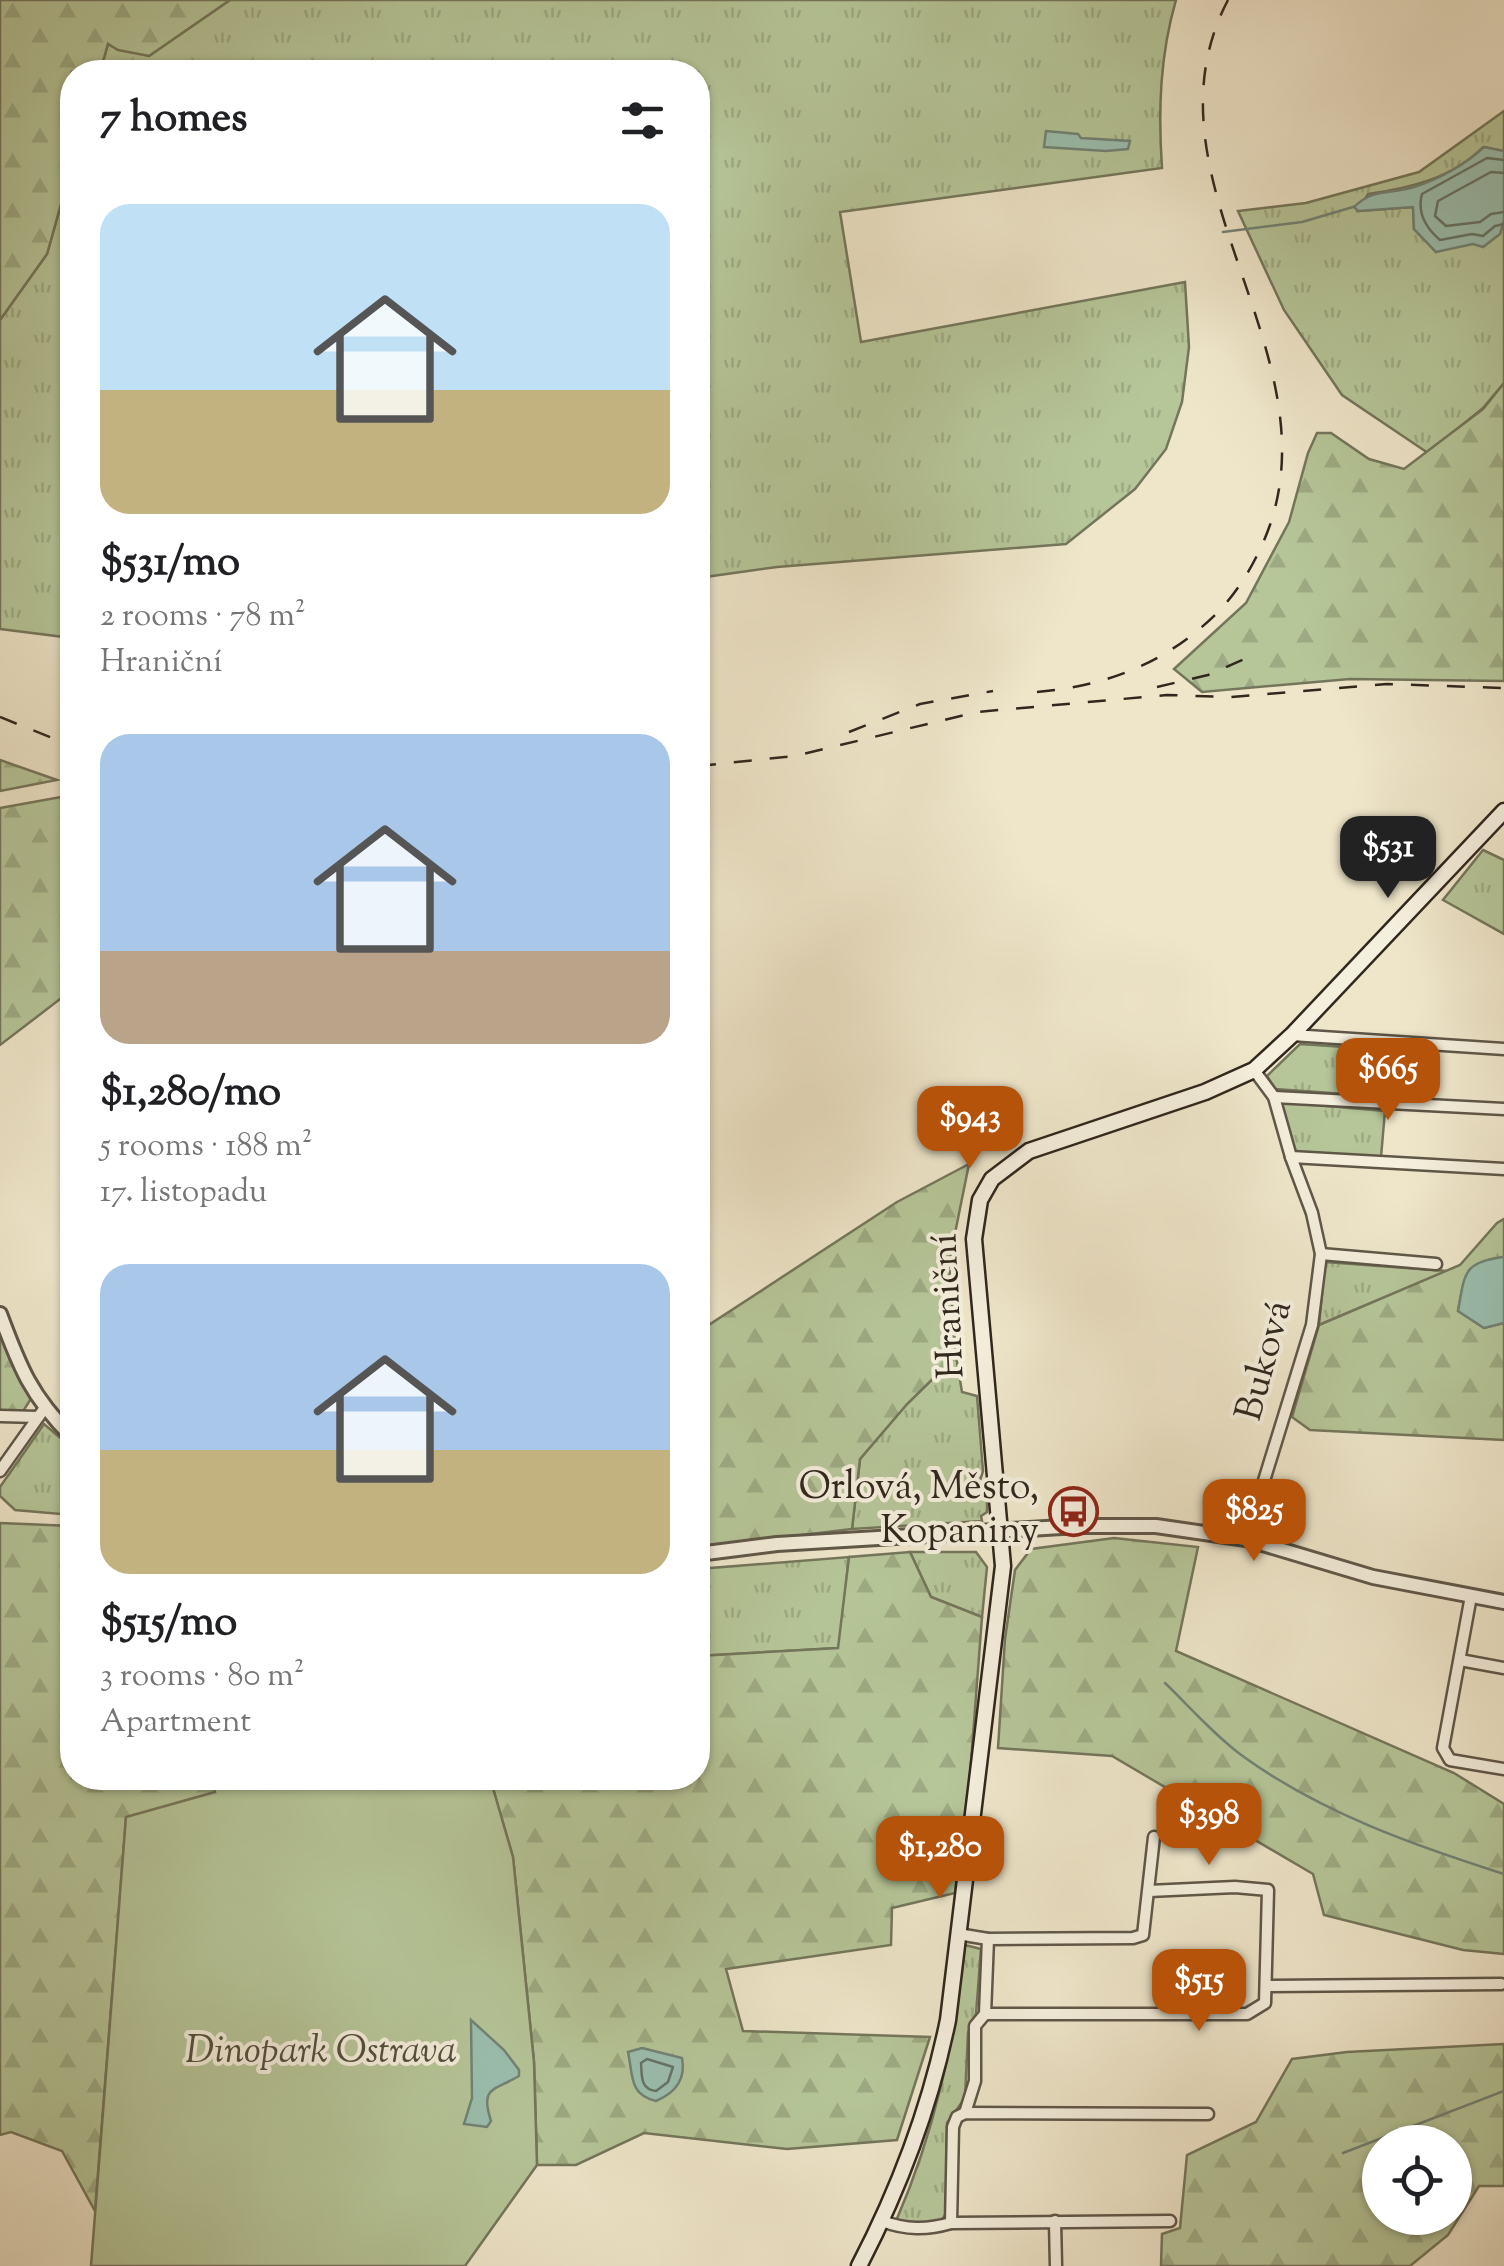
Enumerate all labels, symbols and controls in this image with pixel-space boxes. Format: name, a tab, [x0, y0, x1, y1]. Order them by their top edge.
text: 7 homes	[100, 90, 248, 150]
icon: filters	[615, 93, 670, 148]
icon: home	[295, 269, 475, 449]
text: $531/mo	[100, 534, 240, 594]
text: 2 rooms · 78 m²	[100, 594, 306, 640]
text: Hraniční	[100, 640, 222, 686]
icon: home	[295, 799, 475, 979]
pin: $531	[1329, 816, 1447, 901]
text: $531	[1362, 825, 1414, 871]
pin: $665	[1329, 1038, 1447, 1123]
text: $665	[1358, 1047, 1418, 1093]
text: $1,280/mo	[100, 1064, 281, 1124]
pin: $943	[911, 1086, 1029, 1171]
text: $943	[939, 1095, 1001, 1141]
text: 5 rooms · 188 m²	[100, 1124, 312, 1170]
text: 17. listopadu	[100, 1170, 267, 1216]
street label: Hraniční	[919, 1232, 981, 1380]
street label: Buková	[1224, 1295, 1308, 1427]
icon: home	[295, 1329, 475, 1509]
place label: Orlová, Město, Kopaniny	[798, 1462, 1039, 1560]
pin: $825	[1195, 1479, 1313, 1564]
bus stop icon: Orlová, Město, Kopaniny	[1048, 1485, 1100, 1537]
text: $825	[1225, 1488, 1283, 1534]
text: $515/mo	[100, 1594, 237, 1654]
text: 3 rooms · 80 m²	[100, 1654, 304, 1700]
text: Apartment	[100, 1700, 251, 1746]
pin: $398	[1150, 1783, 1268, 1868]
text: $398	[1178, 1792, 1240, 1838]
pin: $1,280	[859, 1816, 1021, 1901]
text: $1,280	[898, 1825, 982, 1871]
pin: $515	[1140, 1949, 1258, 2034]
text: $515	[1174, 1958, 1224, 2004]
park label: Dinopark Ostrava	[185, 2026, 457, 2080]
map controls	[1362, 2125, 1472, 2235]
button: locate	[1362, 2125, 1472, 2235]

